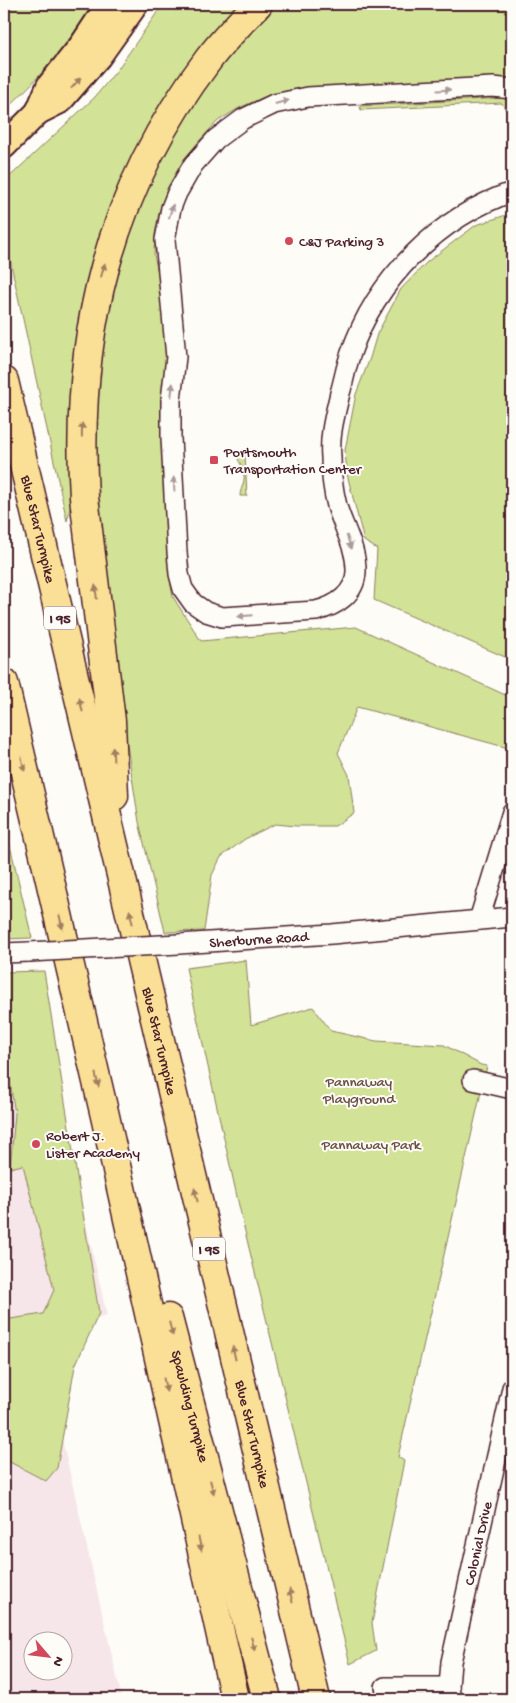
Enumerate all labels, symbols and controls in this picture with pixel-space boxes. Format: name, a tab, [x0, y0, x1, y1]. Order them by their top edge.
one-way arrow	[70, 78, 82, 90]
one-way arrow	[436, 85, 452, 93]
one-way arrow	[275, 98, 290, 106]
one-way arrow	[167, 203, 175, 218]
place label: C&J Parking 3	[299, 234, 385, 252]
marker: C&J Parking 3	[283, 235, 295, 247]
one-way arrow	[100, 262, 108, 277]
one-way arrow	[168, 381, 176, 397]
one-way arrow	[78, 422, 86, 438]
place label: Portsmouth Transportation Center	[223, 444, 363, 479]
marker: Portsmouth Transportation Center	[208, 454, 220, 466]
street label: Blue Star Turnpike	[15, 473, 59, 585]
one-way arrow	[169, 475, 177, 491]
one-way arrow	[346, 535, 354, 550]
one-way arrow	[92, 584, 100, 600]
road number: I 95	[44, 606, 76, 630]
one-way arrow	[237, 613, 253, 621]
one-way arrow	[76, 698, 84, 713]
one-way arrow	[108, 745, 116, 761]
one-way arrow	[19, 757, 27, 772]
one-way arrow	[127, 910, 135, 925]
one-way arrow	[57, 915, 65, 930]
street label: Sherburne Road	[209, 928, 310, 953]
street label: Blue Star Turnpike	[137, 985, 180, 1097]
one-way arrow	[93, 1073, 101, 1088]
park label: Pannaway Playground	[322, 1074, 396, 1109]
place label: Robert J. Lister Academy	[46, 1128, 140, 1163]
park label: Pannaway Park	[321, 1137, 422, 1155]
marker: Robert J. Lister Academy	[30, 1138, 42, 1150]
one-way arrow	[192, 1187, 200, 1202]
road number: I 95	[193, 1238, 225, 1260]
one-way arrow	[168, 1322, 176, 1337]
one-way arrow	[230, 1345, 238, 1360]
street label: Spaulding Turnpike	[166, 1349, 212, 1465]
one-way arrow	[161, 1378, 169, 1393]
street label: Blue Star Turnpike	[230, 1378, 273, 1490]
one-way arrow	[208, 1479, 216, 1494]
street label: Colonial Drive	[461, 1500, 498, 1587]
one-way arrow	[196, 1537, 204, 1552]
one-way arrow	[287, 1588, 295, 1604]
north arrow	[22, 1630, 72, 1680]
one-way arrow	[249, 1637, 257, 1652]
text: N	[48, 1653, 67, 1669]

